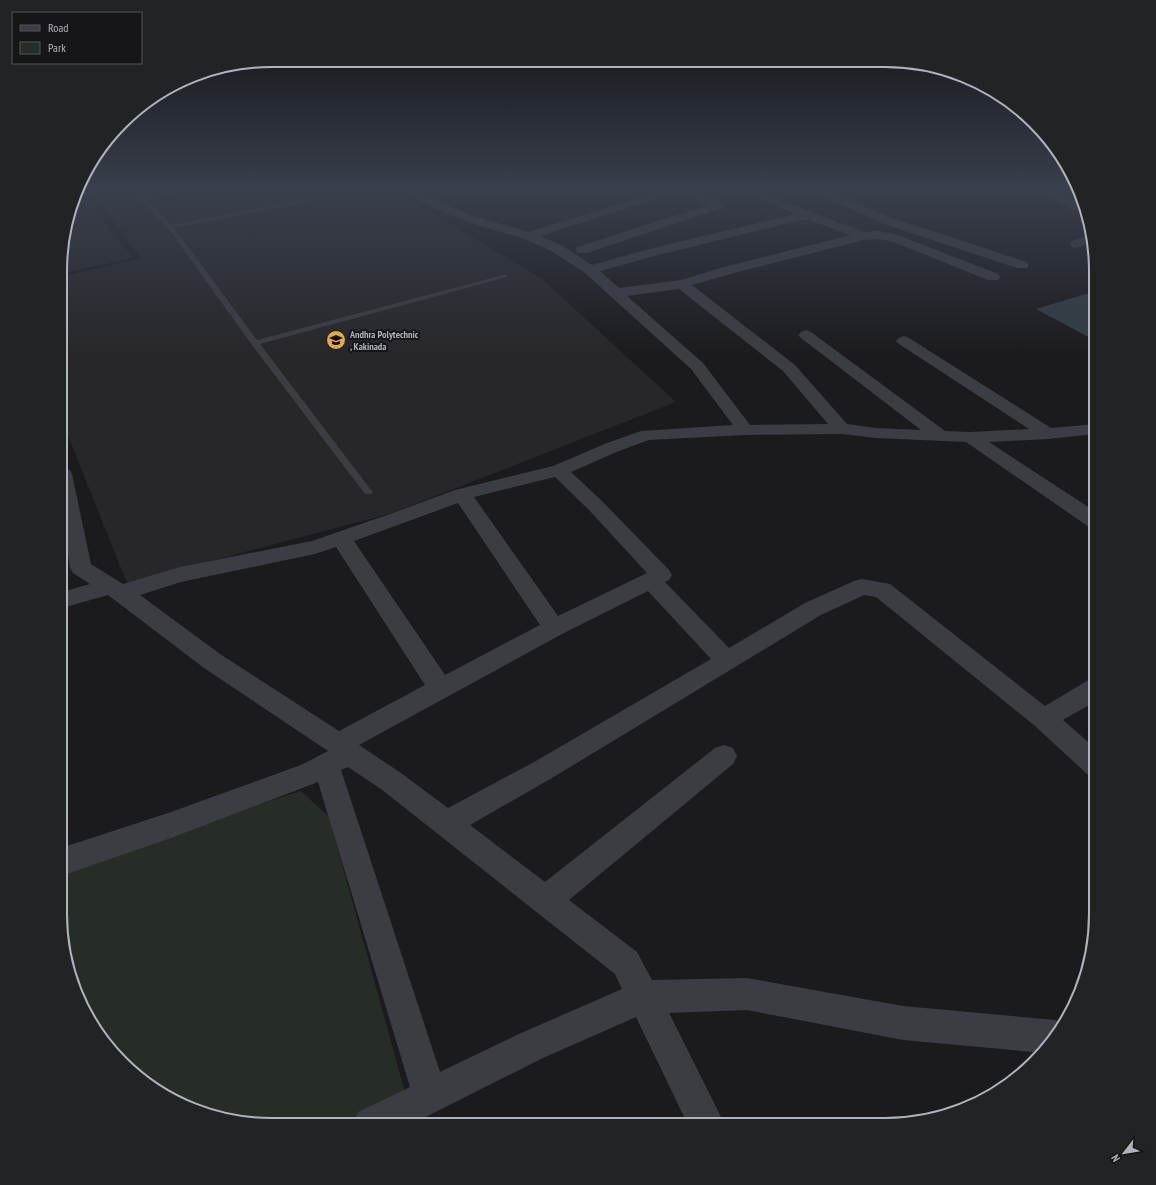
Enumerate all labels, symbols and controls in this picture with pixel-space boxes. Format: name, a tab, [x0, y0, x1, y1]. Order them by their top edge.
legend	[12, 12, 142, 64]
text: Road	[48, 20, 68, 35]
text: Park	[48, 40, 66, 55]
place label: Andhra Polytechnic , Kakinada	[349, 328, 419, 353]
school or university icon: Andhra Polytechnic , Kakinada	[325, 329, 347, 351]
north arrow	[1104, 1133, 1144, 1173]
text: N	[1108, 1152, 1123, 1164]

